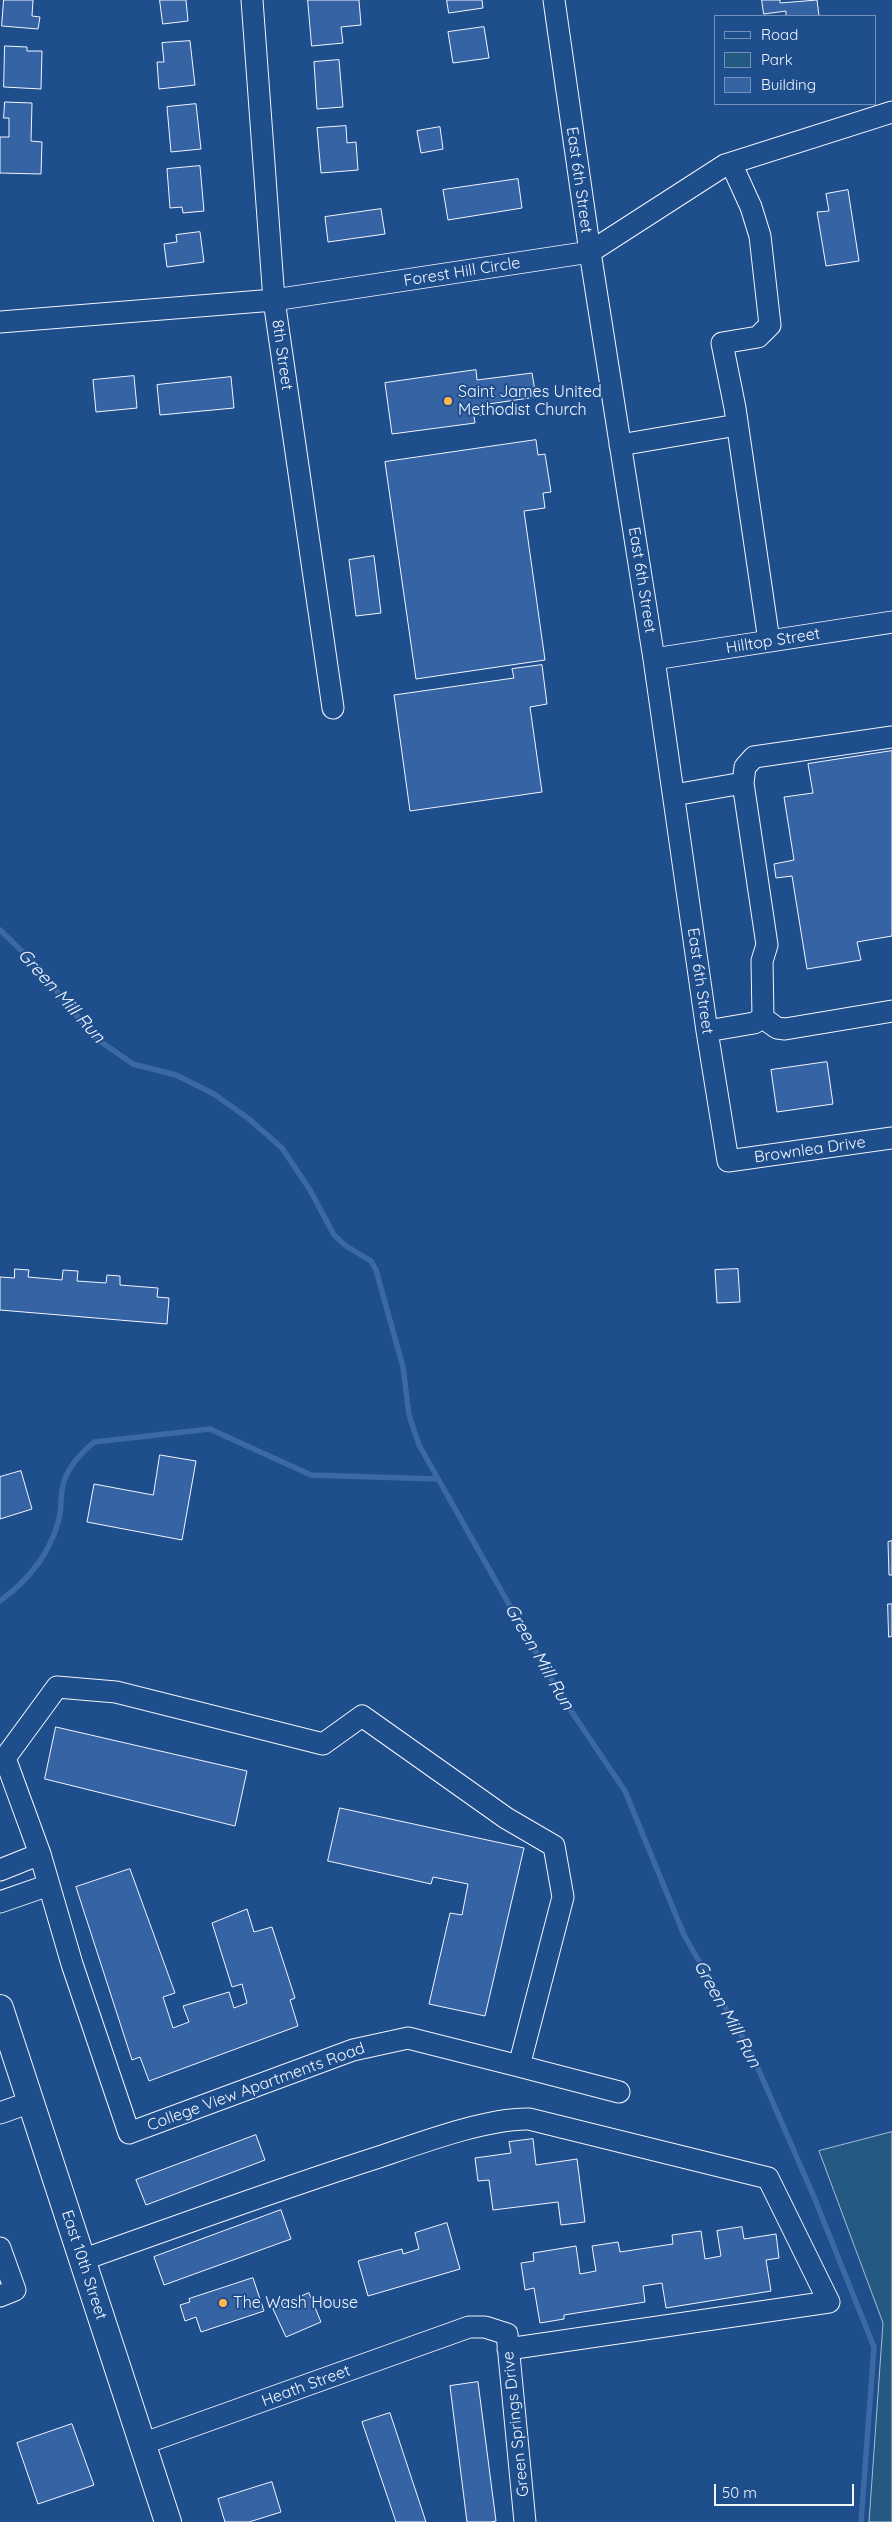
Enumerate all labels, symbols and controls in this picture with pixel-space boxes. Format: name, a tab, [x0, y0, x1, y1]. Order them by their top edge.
legend	[714, 15, 877, 105]
text: Road	[761, 25, 798, 44]
text: Park	[761, 50, 793, 69]
text: Building	[761, 75, 816, 94]
street label: East 6th Street	[562, 126, 596, 234]
street label: Forest Hill Circle	[402, 253, 522, 291]
street label: 8th Street	[268, 318, 296, 392]
place label: Saint James United Methodist Church	[458, 382, 602, 420]
marker: Saint James United Methodist Church	[442, 395, 454, 407]
street label: East 6th Street	[624, 526, 660, 634]
street label: Hilltop Street	[725, 624, 821, 658]
street label: East 6th Street	[683, 927, 717, 1035]
water label: Green Mill Run	[13, 944, 109, 1048]
street label: Brownlea Drive	[753, 1133, 867, 1167]
water label: Green Mill Run	[500, 1600, 578, 1714]
water label: Green Mill Run	[689, 1957, 765, 2071]
street label: College View Apartments Road	[144, 2039, 368, 2135]
street label: East 10th Street	[57, 2208, 111, 2322]
place label: The Wash House	[233, 2293, 358, 2313]
marker: The Wash House	[217, 2297, 229, 2309]
street label: Green Springs Drive	[499, 2350, 533, 2498]
street label: Heath Street	[259, 2361, 353, 2411]
scale bar	[717, 2474, 857, 2506]
text: 50 m	[722, 2483, 757, 2502]

